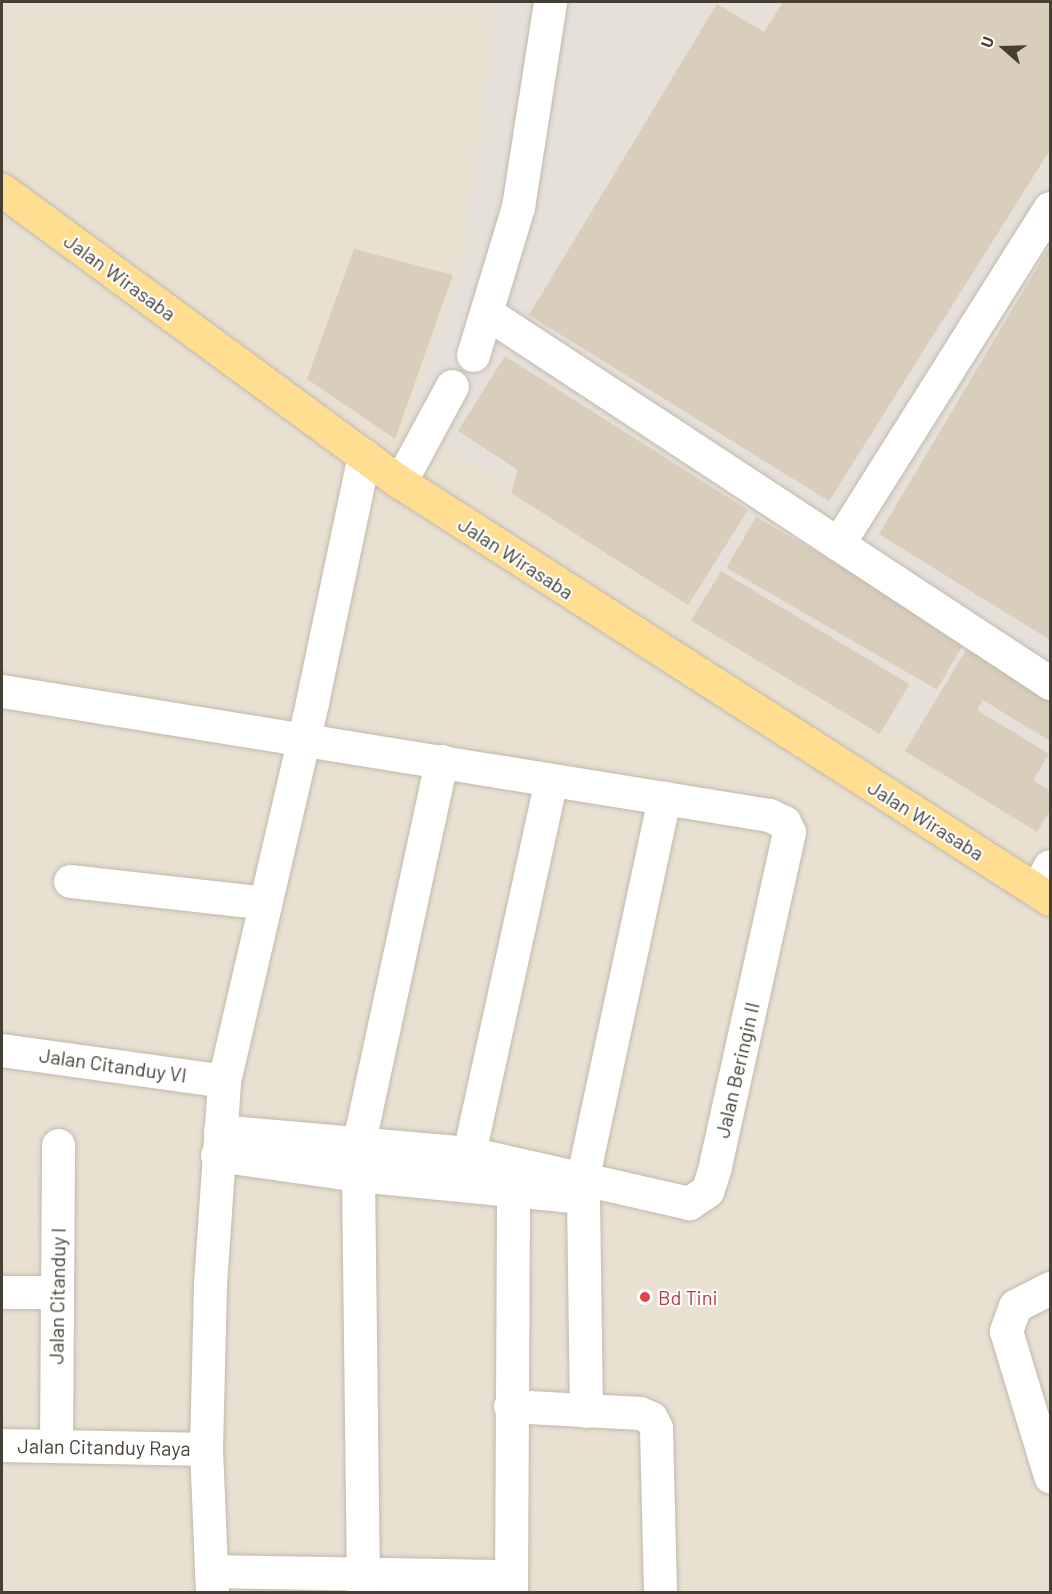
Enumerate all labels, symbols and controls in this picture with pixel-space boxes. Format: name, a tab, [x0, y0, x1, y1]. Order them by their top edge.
north arrow	[974, 18, 1034, 78]
text: U	[976, 34, 997, 50]
street label: Jalan Wirasaba	[59, 228, 181, 326]
street label: Jalan Wirasaba	[454, 512, 578, 604]
street label: Jalan Wirasaba	[863, 775, 989, 865]
street label: Jalan Beringin II	[710, 1000, 764, 1140]
street label: Jalan Citanduy VI	[38, 1043, 188, 1087]
street label: Jalan Citanduy I	[44, 1227, 70, 1365]
place label: Bd Tini	[658, 1285, 718, 1309]
marker: Bd Tini	[636, 1288, 654, 1306]
street label: Jalan Citanduy Raya	[17, 1433, 191, 1461]

